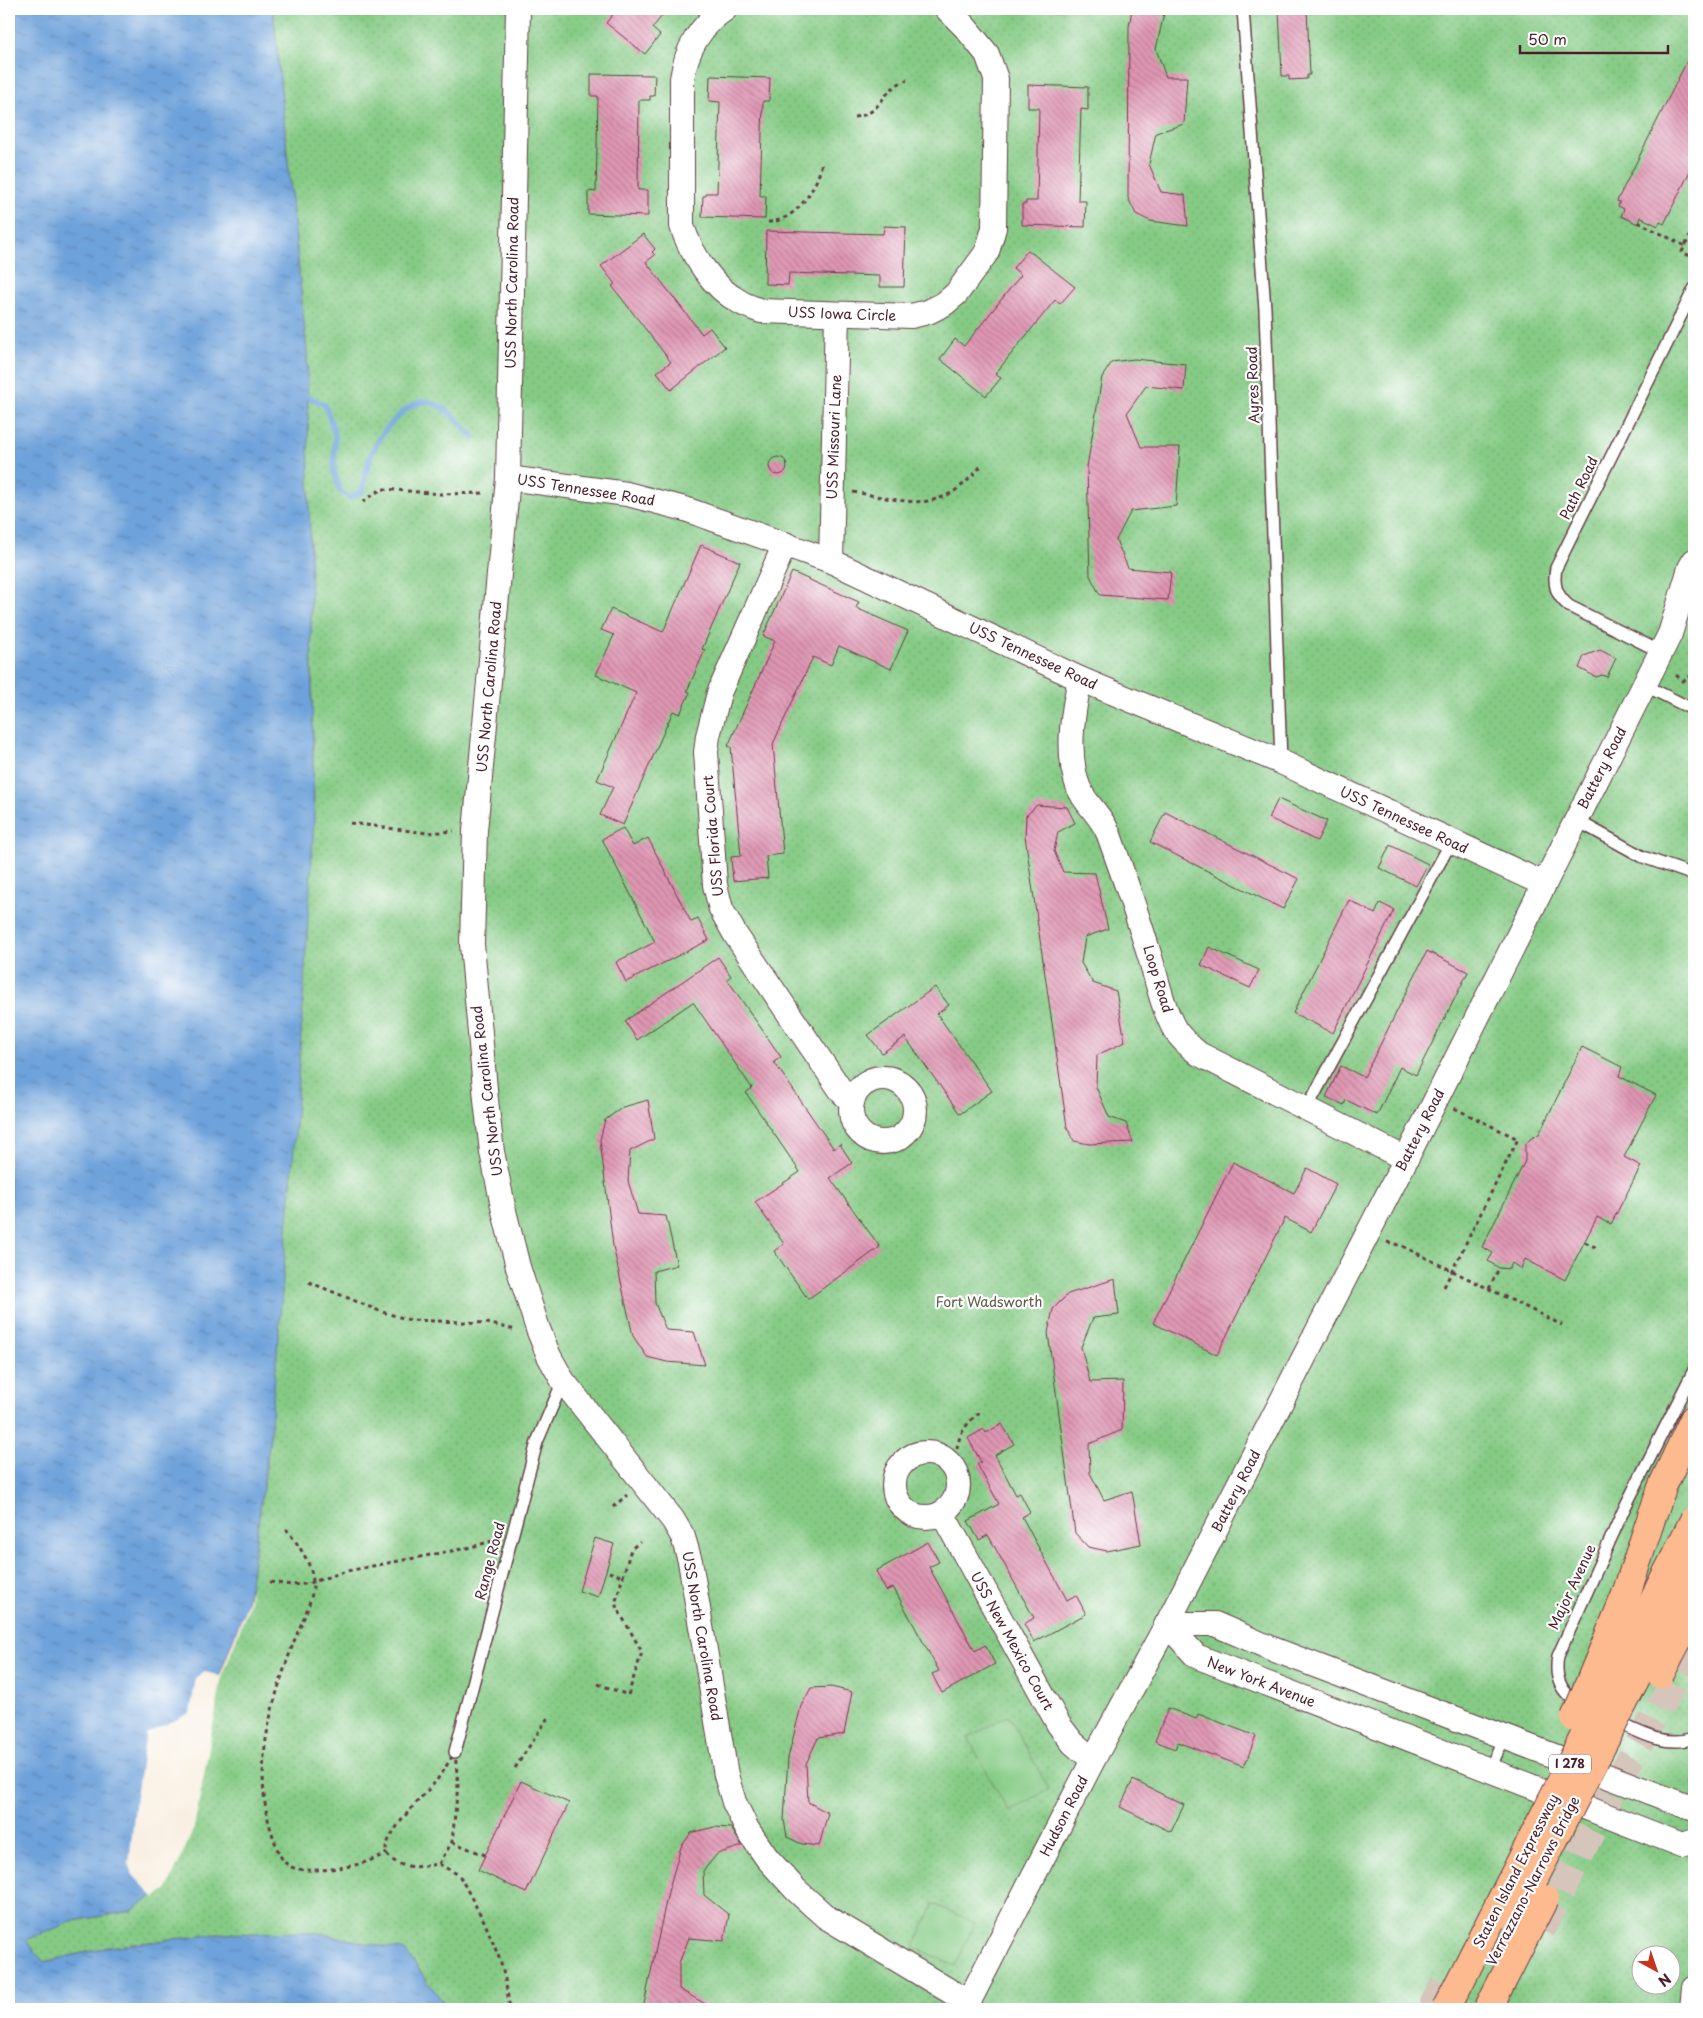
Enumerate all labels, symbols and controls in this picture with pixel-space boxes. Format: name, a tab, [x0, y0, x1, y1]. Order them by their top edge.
scale bar	[1520, 22, 1668, 54]
text: 50 m	[1528, 27, 1567, 50]
street label: USS North Carolina Road	[500, 197, 523, 369]
street label: USS Iowa Circle	[787, 301, 897, 326]
street label: Ayres Road	[1241, 346, 1264, 424]
street label: USS Missouri Lane	[821, 374, 846, 500]
street label: Path Road	[1554, 453, 1603, 523]
street label: USS Tennessee Road	[515, 468, 657, 511]
street label: USS North Carolina Road	[471, 600, 506, 774]
street label: USS Tennessee Road	[965, 617, 1101, 695]
street label: Battery Road	[1572, 723, 1631, 813]
street label: USS Florida Court	[697, 774, 728, 898]
street label: USS Tennessee Road	[1336, 781, 1472, 859]
street label: Loop Road	[1138, 942, 1179, 1015]
street label: USS North Carolina Road	[466, 1004, 507, 1178]
street label: Battery Road	[1390, 1085, 1449, 1175]
park label: Fort Wadsworth	[936, 1291, 1042, 1312]
street label: Battery Road	[1206, 1446, 1265, 1536]
street label: Range Road	[469, 1519, 510, 1602]
street label: Major Avenue	[1543, 1540, 1601, 1633]
street label: USS North Carolina Road	[677, 1549, 728, 1722]
street label: USS New Mexico Court	[966, 1568, 1059, 1714]
street label: New York Avenue	[1204, 1651, 1319, 1712]
road number: I 278	[1549, 1755, 1591, 1774]
street label: Hudson Road	[1034, 1772, 1093, 1860]
street label: Staten Island Expressway	[1467, 1790, 1564, 1952]
street label: Verrazzano-Narrows Bridge	[1481, 1792, 1585, 1969]
north arrow	[1630, 1946, 1680, 1996]
text: N	[1654, 1969, 1676, 1992]

